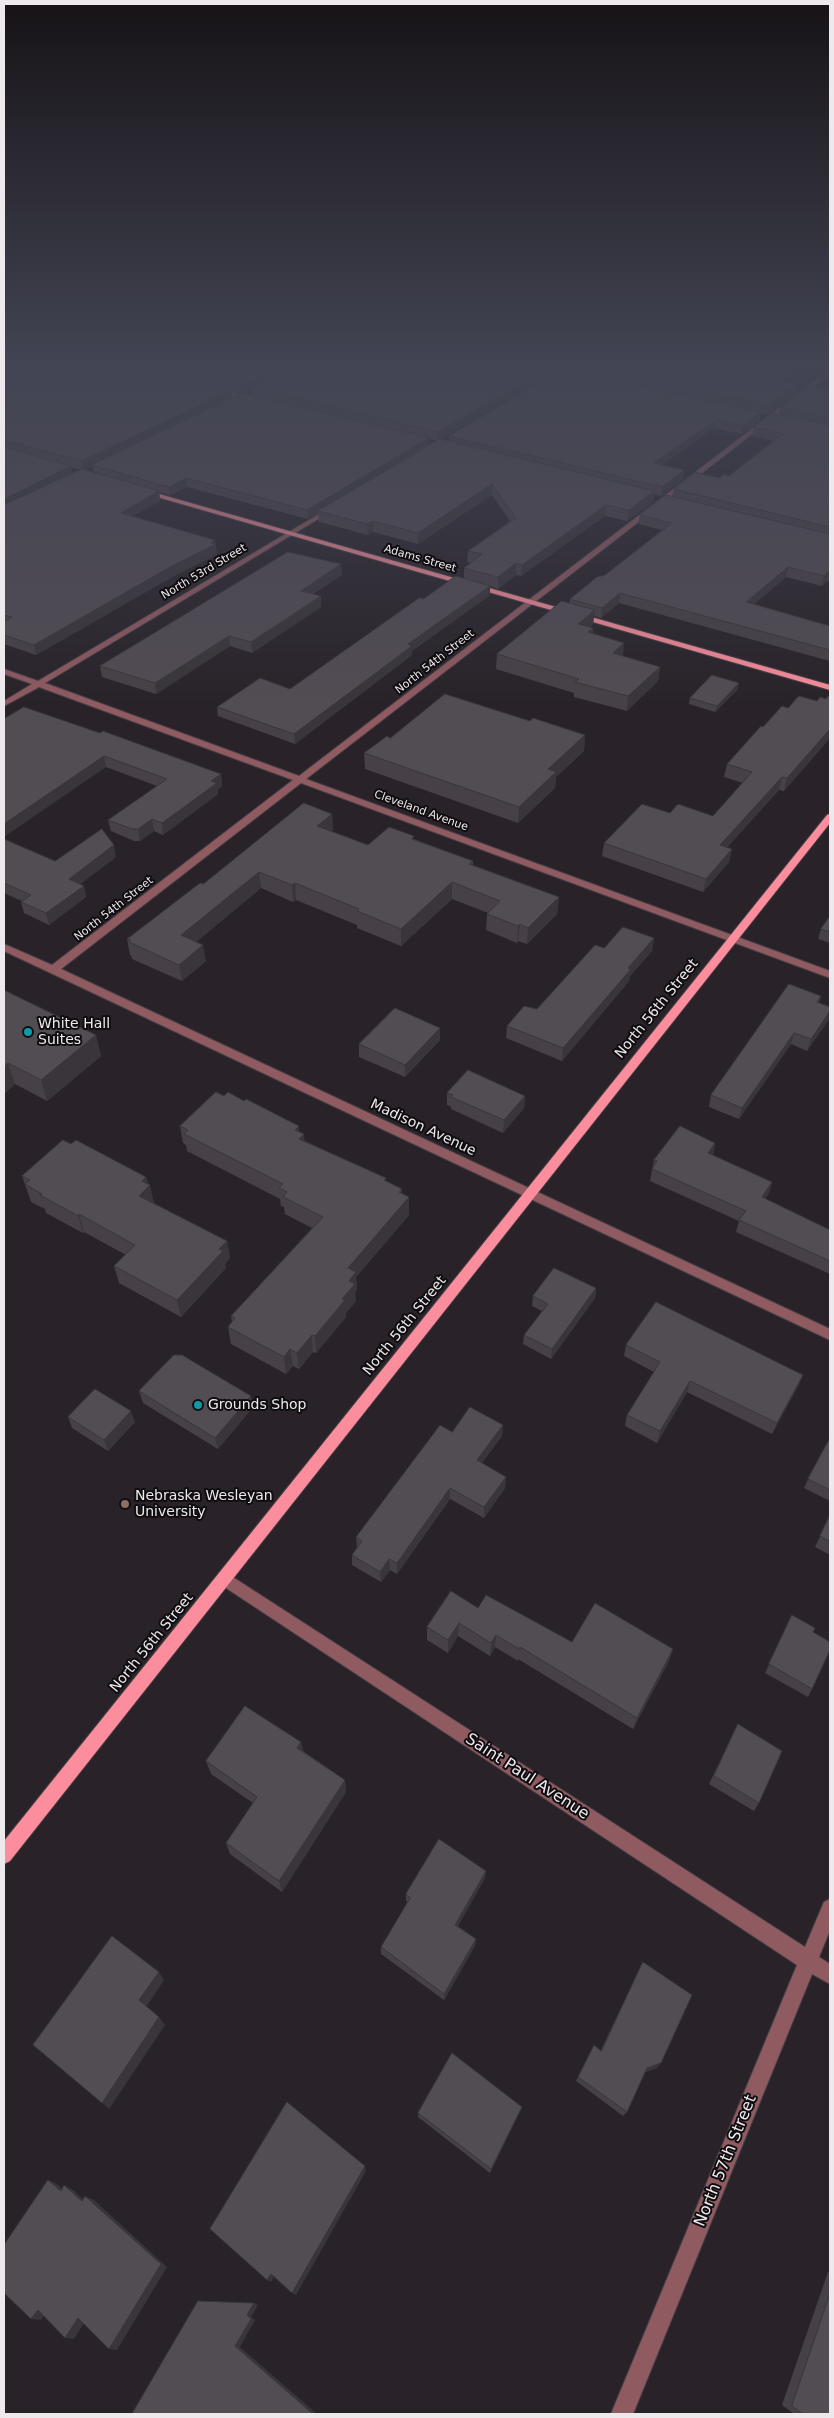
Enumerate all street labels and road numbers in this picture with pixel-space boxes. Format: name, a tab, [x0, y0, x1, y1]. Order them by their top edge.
street label: North 53rd Street	[159, 541, 249, 603]
street label: Adams Street	[382, 542, 458, 576]
street label: North 54th Street	[393, 627, 477, 697]
street label: Cleveland Avenue	[372, 788, 470, 834]
street label: North 54th Street	[72, 874, 156, 944]
street label: North 56th Street	[612, 956, 702, 1062]
street label: Madison Avenue	[368, 1096, 478, 1160]
street label: North 56th Street	[360, 1273, 450, 1379]
street label: North 56th Street	[107, 1590, 197, 1696]
street label: Saint Paul Avenue	[461, 1730, 593, 1824]
street label: North 57th Street	[691, 2092, 761, 2230]

